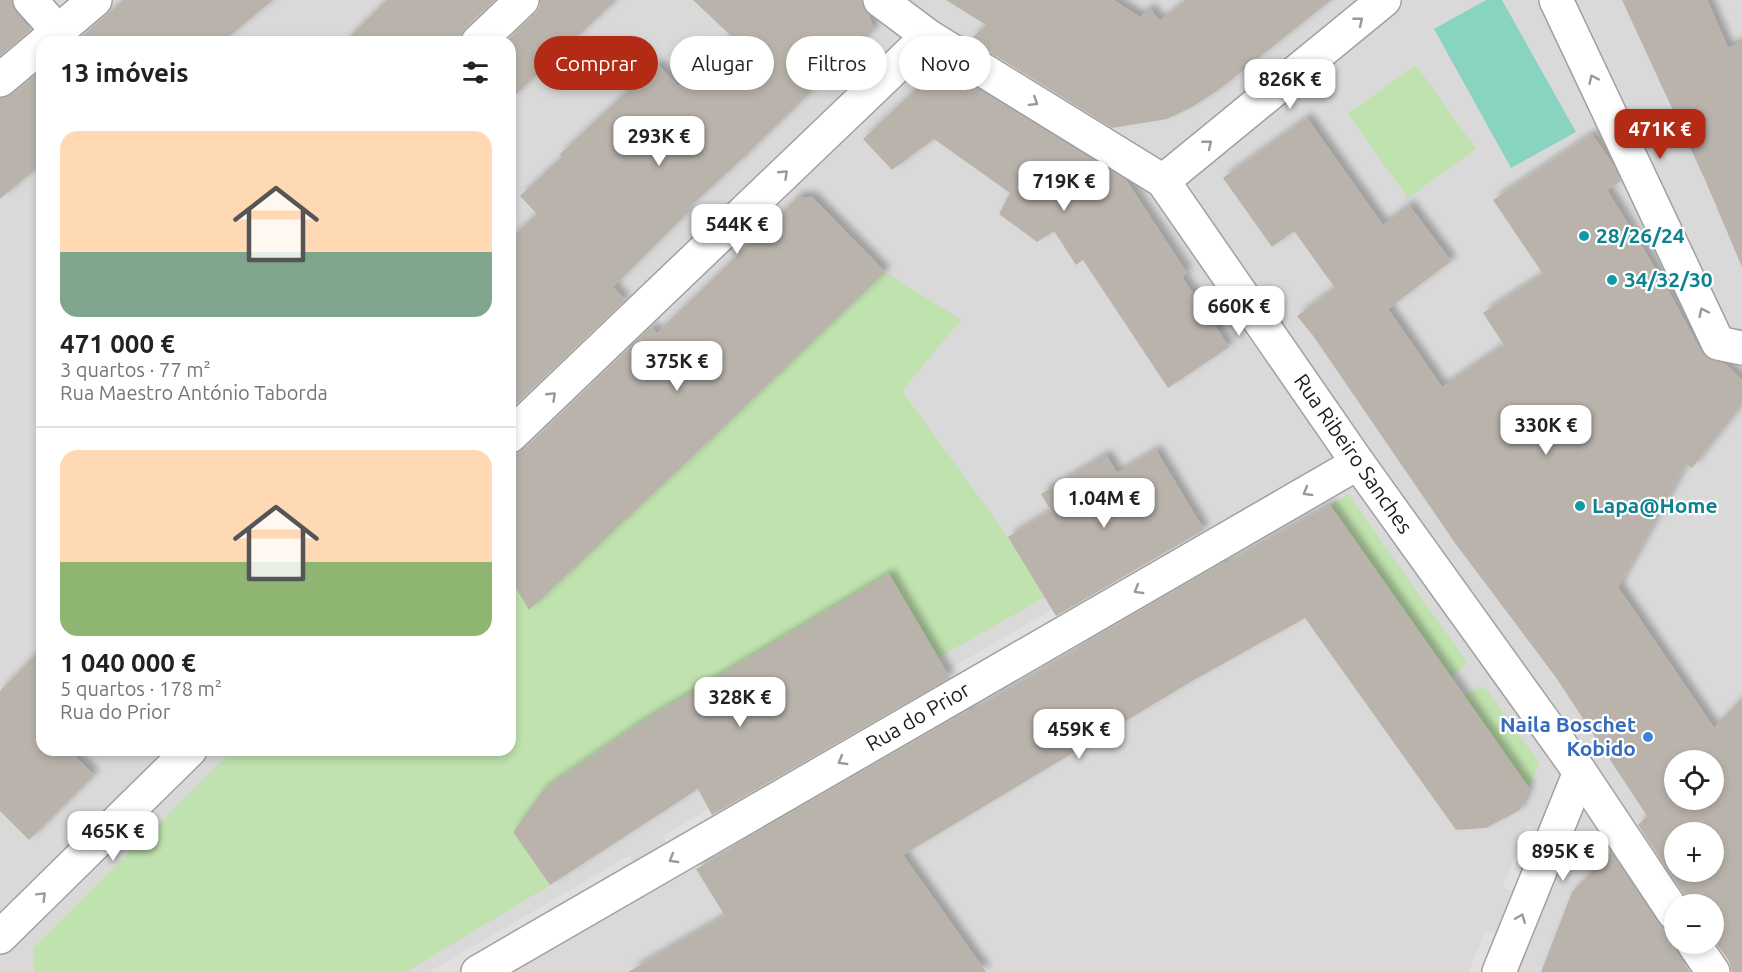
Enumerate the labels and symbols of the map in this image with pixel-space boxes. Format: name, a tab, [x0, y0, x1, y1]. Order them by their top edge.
one-way arrow	[1352, 17, 1363, 28]
pin: 826K €	[1241, 59, 1339, 110]
one-way arrow	[1589, 74, 1601, 85]
one-way arrow	[1028, 94, 1038, 106]
pin: 471K €	[1611, 109, 1709, 160]
pin: 293K €	[610, 116, 708, 167]
one-way arrow	[1201, 141, 1212, 152]
pin: 719K €	[1015, 161, 1113, 212]
one-way arrow	[778, 170, 788, 181]
pin: 544K €	[688, 204, 786, 255]
place label: 28/26/24	[1596, 223, 1685, 247]
marker: 28/26/24	[1577, 229, 1591, 243]
place label: 34/32/30	[1624, 267, 1713, 291]
marker: 34/32/30	[1605, 273, 1619, 287]
pin: 660K €	[1190, 286, 1288, 337]
one-way arrow	[1699, 308, 1711, 319]
pin: 375K €	[628, 341, 726, 392]
street label: Rua Ribeiro Sanches	[1290, 369, 1418, 538]
one-way arrow	[546, 392, 556, 403]
pin: 330K €	[1497, 405, 1595, 456]
pin: 1.04M €	[1049, 478, 1159, 529]
one-way arrow	[1303, 485, 1313, 496]
place label: Lapa@Home	[1592, 493, 1718, 517]
marker: Lapa@Home	[1573, 499, 1587, 513]
one-way arrow	[1134, 583, 1144, 594]
pin: 328K €	[691, 677, 789, 728]
street label: Rua do Prior	[861, 677, 974, 756]
pin: 459K €	[1030, 709, 1128, 760]
place label: Naila Boschet Kobido	[1500, 712, 1636, 760]
marker: Naila Boschet Kobido	[1641, 730, 1655, 744]
one-way arrow	[838, 754, 848, 766]
pin: 465K €	[64, 811, 162, 862]
pin: 895K €	[1514, 831, 1612, 882]
one-way arrow	[669, 852, 680, 863]
one-way arrow	[34, 893, 45, 904]
one-way arrow	[1514, 913, 1526, 924]

